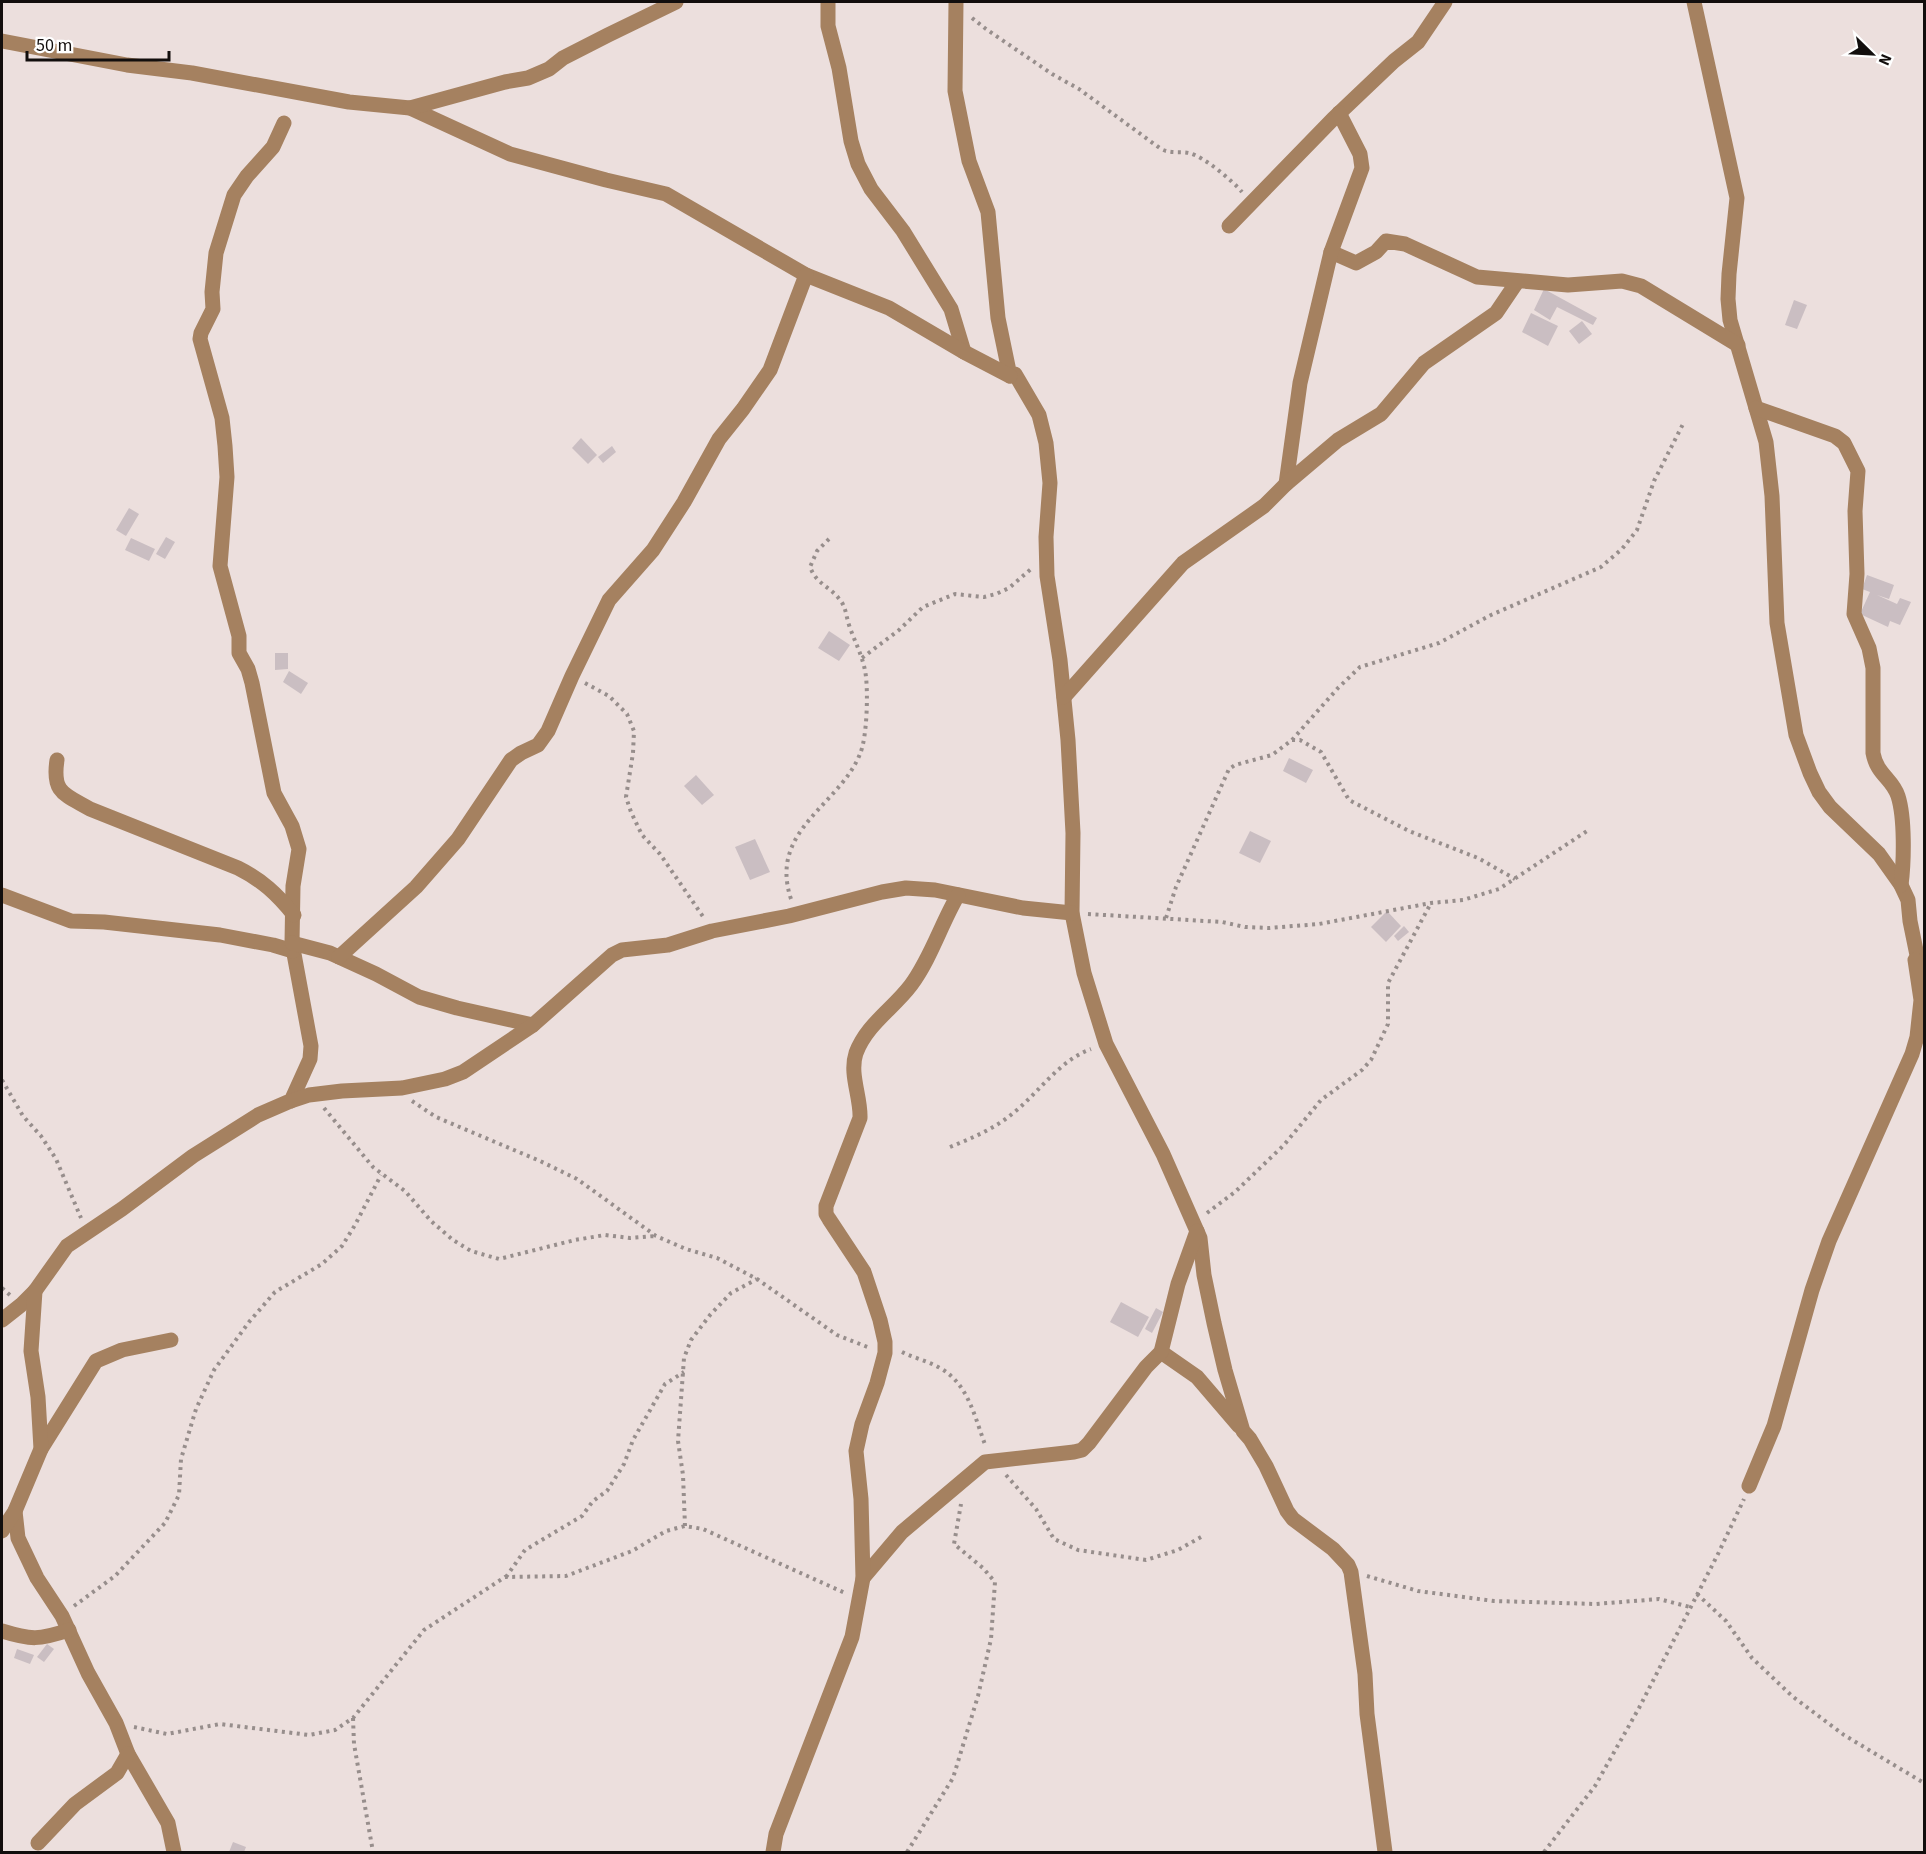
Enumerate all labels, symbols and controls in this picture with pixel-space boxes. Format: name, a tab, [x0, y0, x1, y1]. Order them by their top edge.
scale bar	[27, 24, 170, 62]
north arrow	[1842, 24, 1902, 84]
text: 50 m	[36, 33, 72, 58]
text: N	[1873, 50, 1897, 69]

